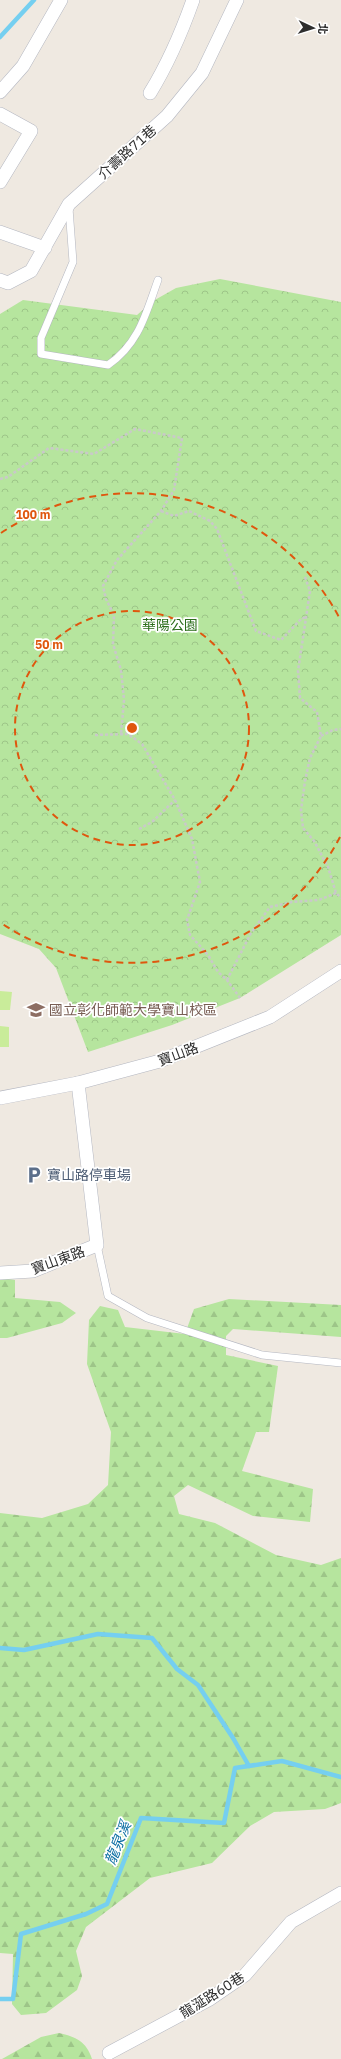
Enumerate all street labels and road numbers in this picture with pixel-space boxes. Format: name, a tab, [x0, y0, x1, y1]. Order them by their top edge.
street label: 介壽路71巷	[94, 121, 160, 183]
street label: 寶山路	[155, 1038, 201, 1070]
street label: 寶山東路	[29, 1242, 87, 1278]
street label: 龍涎路60巷	[176, 1968, 248, 2022]

